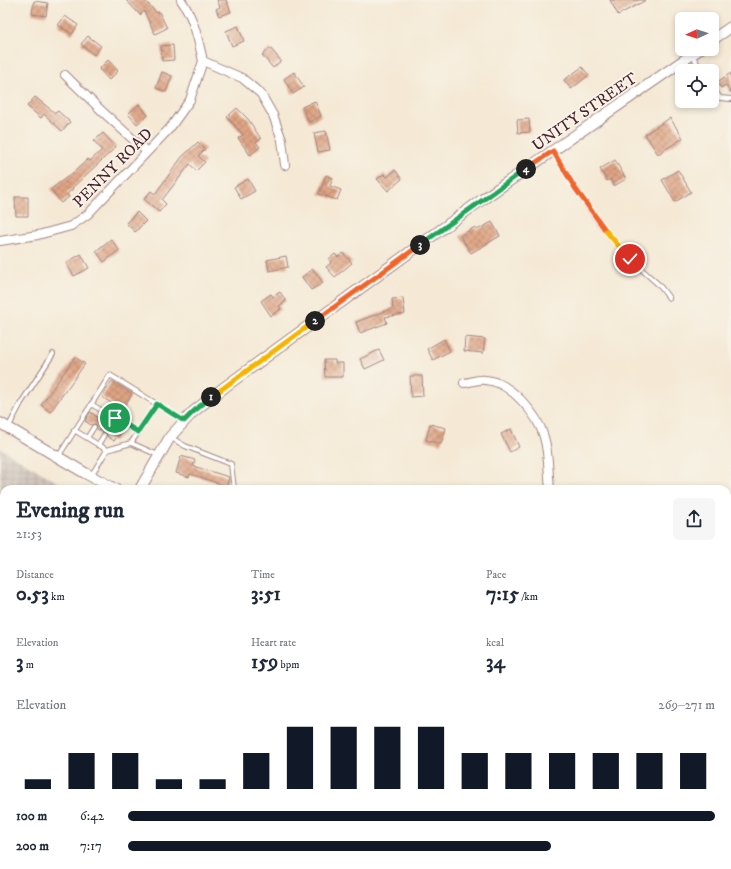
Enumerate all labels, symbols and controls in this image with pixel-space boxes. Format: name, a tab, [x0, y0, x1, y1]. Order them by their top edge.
north arrow	[675, 12, 719, 56]
map controls	[675, 12, 719, 108]
button: locate	[675, 64, 719, 108]
street label: UNITY STREET	[528, 68, 641, 155]
street label: PENNY ROAD	[69, 124, 157, 212]
pin: 4	[516, 159, 536, 179]
text: 4	[523, 162, 529, 176]
pin: 3	[410, 235, 430, 255]
text: 3	[418, 238, 422, 252]
pin	[613, 242, 647, 276]
icon: check	[619, 248, 641, 270]
pin: 2	[305, 311, 325, 331]
text: 2	[312, 314, 318, 328]
pin: 1	[201, 387, 221, 407]
text: 1	[209, 390, 213, 404]
pin	[98, 401, 132, 435]
icon: arrive	[104, 407, 126, 429]
text: Evening run	[16, 497, 124, 524]
button: share	[673, 498, 715, 540]
text: 21:53	[16, 526, 42, 542]
text: Distance	[16, 568, 54, 582]
text: Time	[251, 568, 275, 582]
text: Pace	[486, 568, 506, 582]
text: 0.53	[16, 582, 49, 607]
text: 3:51	[251, 582, 281, 607]
text: 7:15	[486, 582, 519, 607]
text: km	[49, 590, 65, 604]
text: /km	[519, 590, 538, 604]
text: Elevation	[16, 636, 59, 650]
text: Heart rate	[251, 636, 296, 650]
text: kcal	[486, 636, 504, 650]
text: 3	[16, 650, 23, 675]
text: 159	[251, 650, 278, 675]
text: 34	[486, 650, 505, 675]
text: m	[23, 658, 34, 672]
text: bpm	[278, 658, 299, 672]
text: Elevation	[16, 697, 66, 713]
text: 269–271 m	[658, 697, 715, 713]
text: 100 m	[16, 808, 47, 824]
text: 6:42	[80, 808, 104, 824]
text: 200 m	[16, 838, 49, 854]
text: 7:17	[80, 838, 102, 854]

